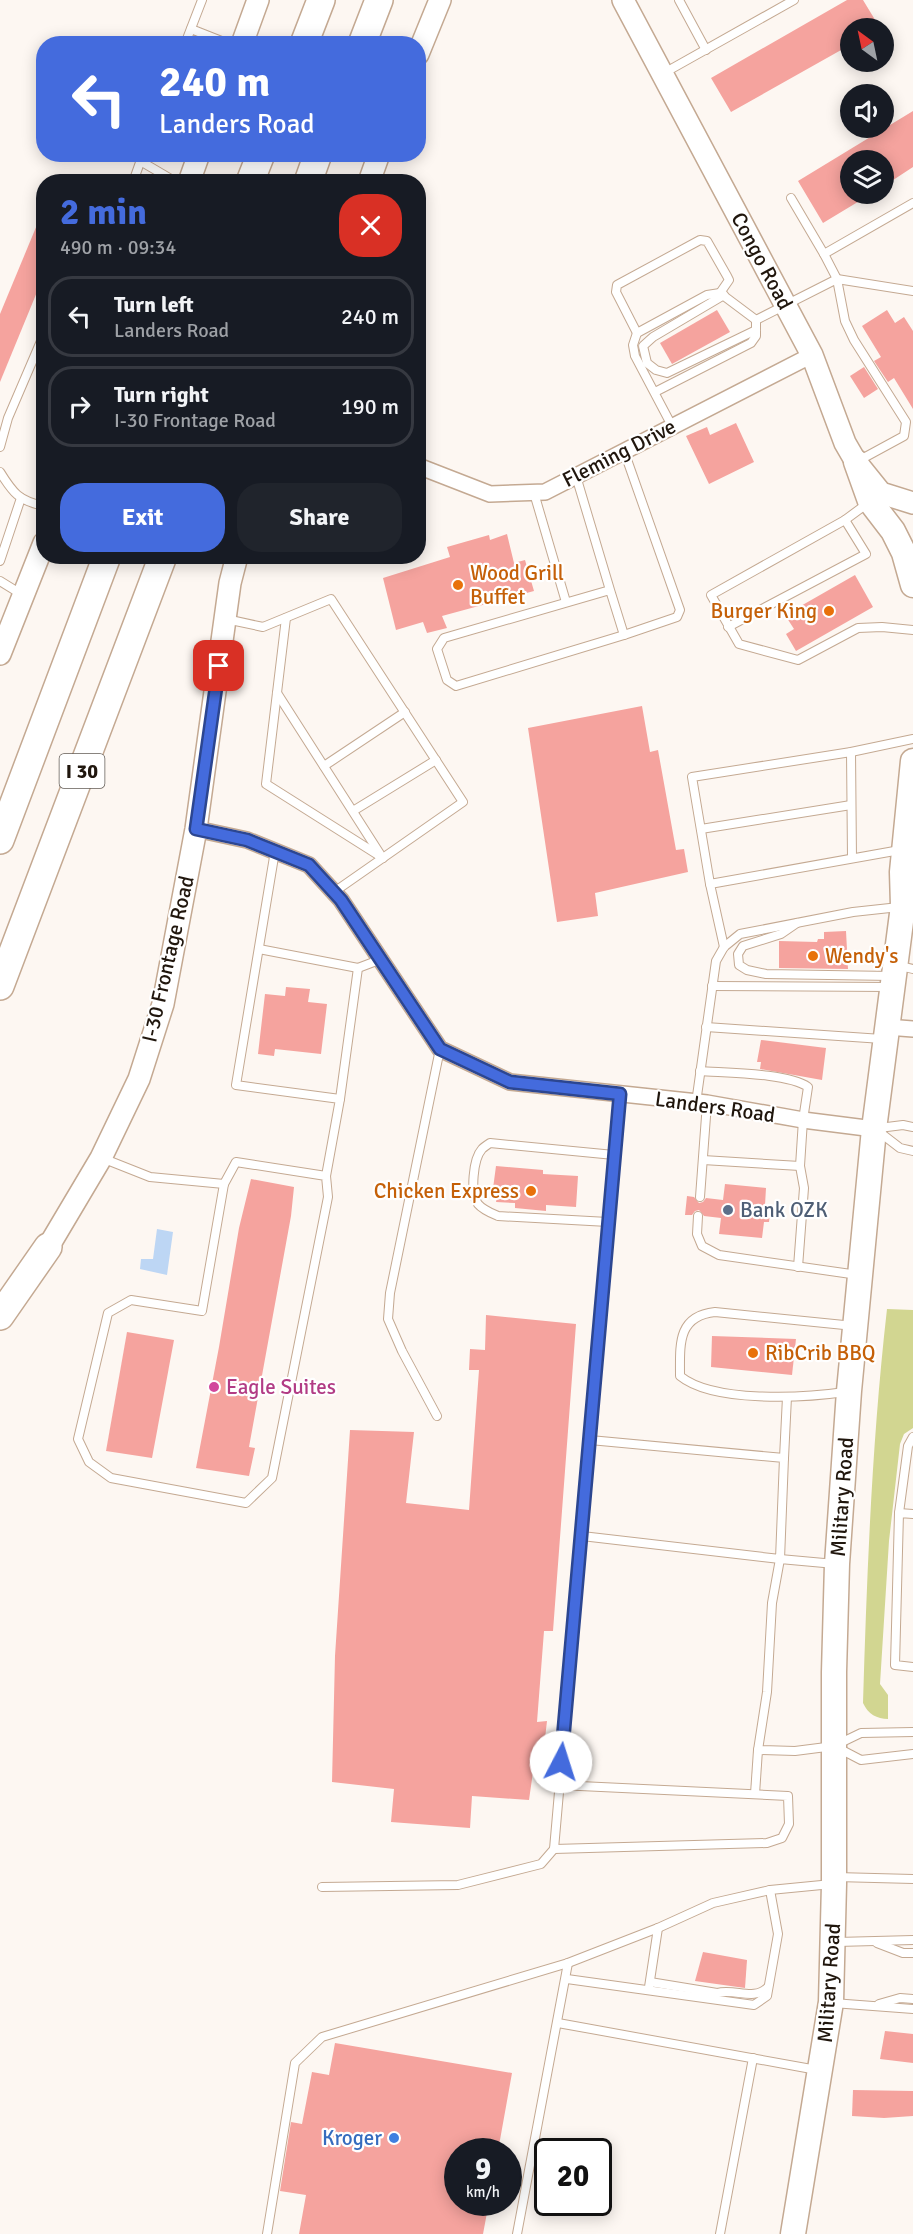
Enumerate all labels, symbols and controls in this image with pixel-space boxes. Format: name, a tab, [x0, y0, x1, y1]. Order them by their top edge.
north arrow	[840, 18, 894, 72]
map controls	[840, 18, 894, 204]
text: 240 m	[159, 57, 270, 108]
icon: left	[60, 60, 138, 138]
button: sound	[840, 84, 894, 138]
text: Landers Road	[159, 108, 315, 141]
button: layers	[840, 150, 894, 204]
text: 2 min	[60, 190, 147, 235]
button: close	[339, 194, 402, 257]
street label: Congo Road	[726, 208, 798, 314]
text: 490 m · 09:34	[60, 235, 176, 260]
text: Turn left	[114, 291, 194, 318]
icon: left	[63, 300, 96, 333]
text: 240 m	[341, 303, 399, 330]
text: Landers Road	[114, 318, 229, 343]
text: Turn right	[114, 381, 209, 408]
icon: right	[63, 390, 96, 423]
text: 190 m	[341, 393, 399, 420]
text: I-30 Frontage Road	[114, 408, 276, 433]
street label: Fleming Drive	[558, 413, 680, 493]
button: Exit	[60, 483, 225, 552]
button: Share	[237, 483, 402, 552]
place label: Wood Grill Buffet	[470, 560, 564, 610]
marker: Wood Grill Buffet	[451, 578, 465, 592]
place label: Burger King	[711, 598, 817, 624]
marker: Burger King	[822, 604, 836, 618]
pin	[193, 640, 244, 691]
icon: arrive	[202, 649, 235, 682]
road number: I 30	[60, 754, 104, 788]
street label: I-30 Frontage Road	[136, 873, 200, 1045]
place label: Wendy's	[825, 943, 898, 969]
marker: Wendy's	[806, 949, 820, 963]
street label: Landers Road	[653, 1086, 777, 1128]
place label: Chicken Express	[374, 1178, 519, 1204]
marker: Chicken Express	[524, 1184, 538, 1198]
place label: Bank OZK	[740, 1197, 828, 1223]
marker: Bank OZK	[721, 1203, 735, 1217]
place label: RibCrib BBQ	[765, 1340, 876, 1366]
marker: RibCrib BBQ	[746, 1346, 760, 1360]
place label: Eagle Suites	[226, 1374, 336, 1400]
marker: Eagle Suites	[207, 1380, 221, 1394]
street label: Military Road	[825, 1436, 859, 1558]
position arrow	[529, 1730, 593, 1794]
street label: Military Road	[812, 1922, 846, 2044]
place label: Kroger	[322, 2125, 382, 2151]
marker: Kroger	[387, 2131, 401, 2145]
speed limit sign: 20	[534, 2138, 612, 2216]
text: 9	[475, 2151, 491, 2188]
text: km/h	[466, 2183, 500, 2201]

